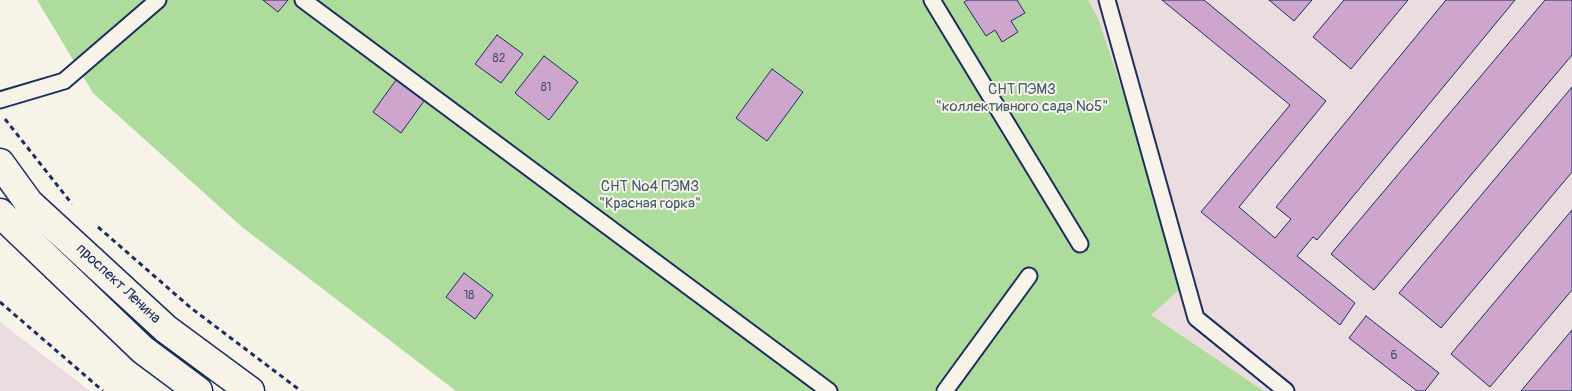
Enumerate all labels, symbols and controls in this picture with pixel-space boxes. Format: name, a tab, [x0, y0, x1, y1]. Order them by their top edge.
house number: 82	[493, 52, 505, 66]
house number: 81	[541, 81, 551, 95]
park label: СНТ ПЭМЗ "коллективного сада №5"	[936, 81, 1108, 116]
park label: СНТ №4 ПЭМЗ "Красная горка"	[599, 178, 701, 213]
street label: проспект Ленина	[72, 240, 164, 328]
house number: 18	[464, 289, 474, 303]
house number: 6	[1391, 349, 1397, 363]

